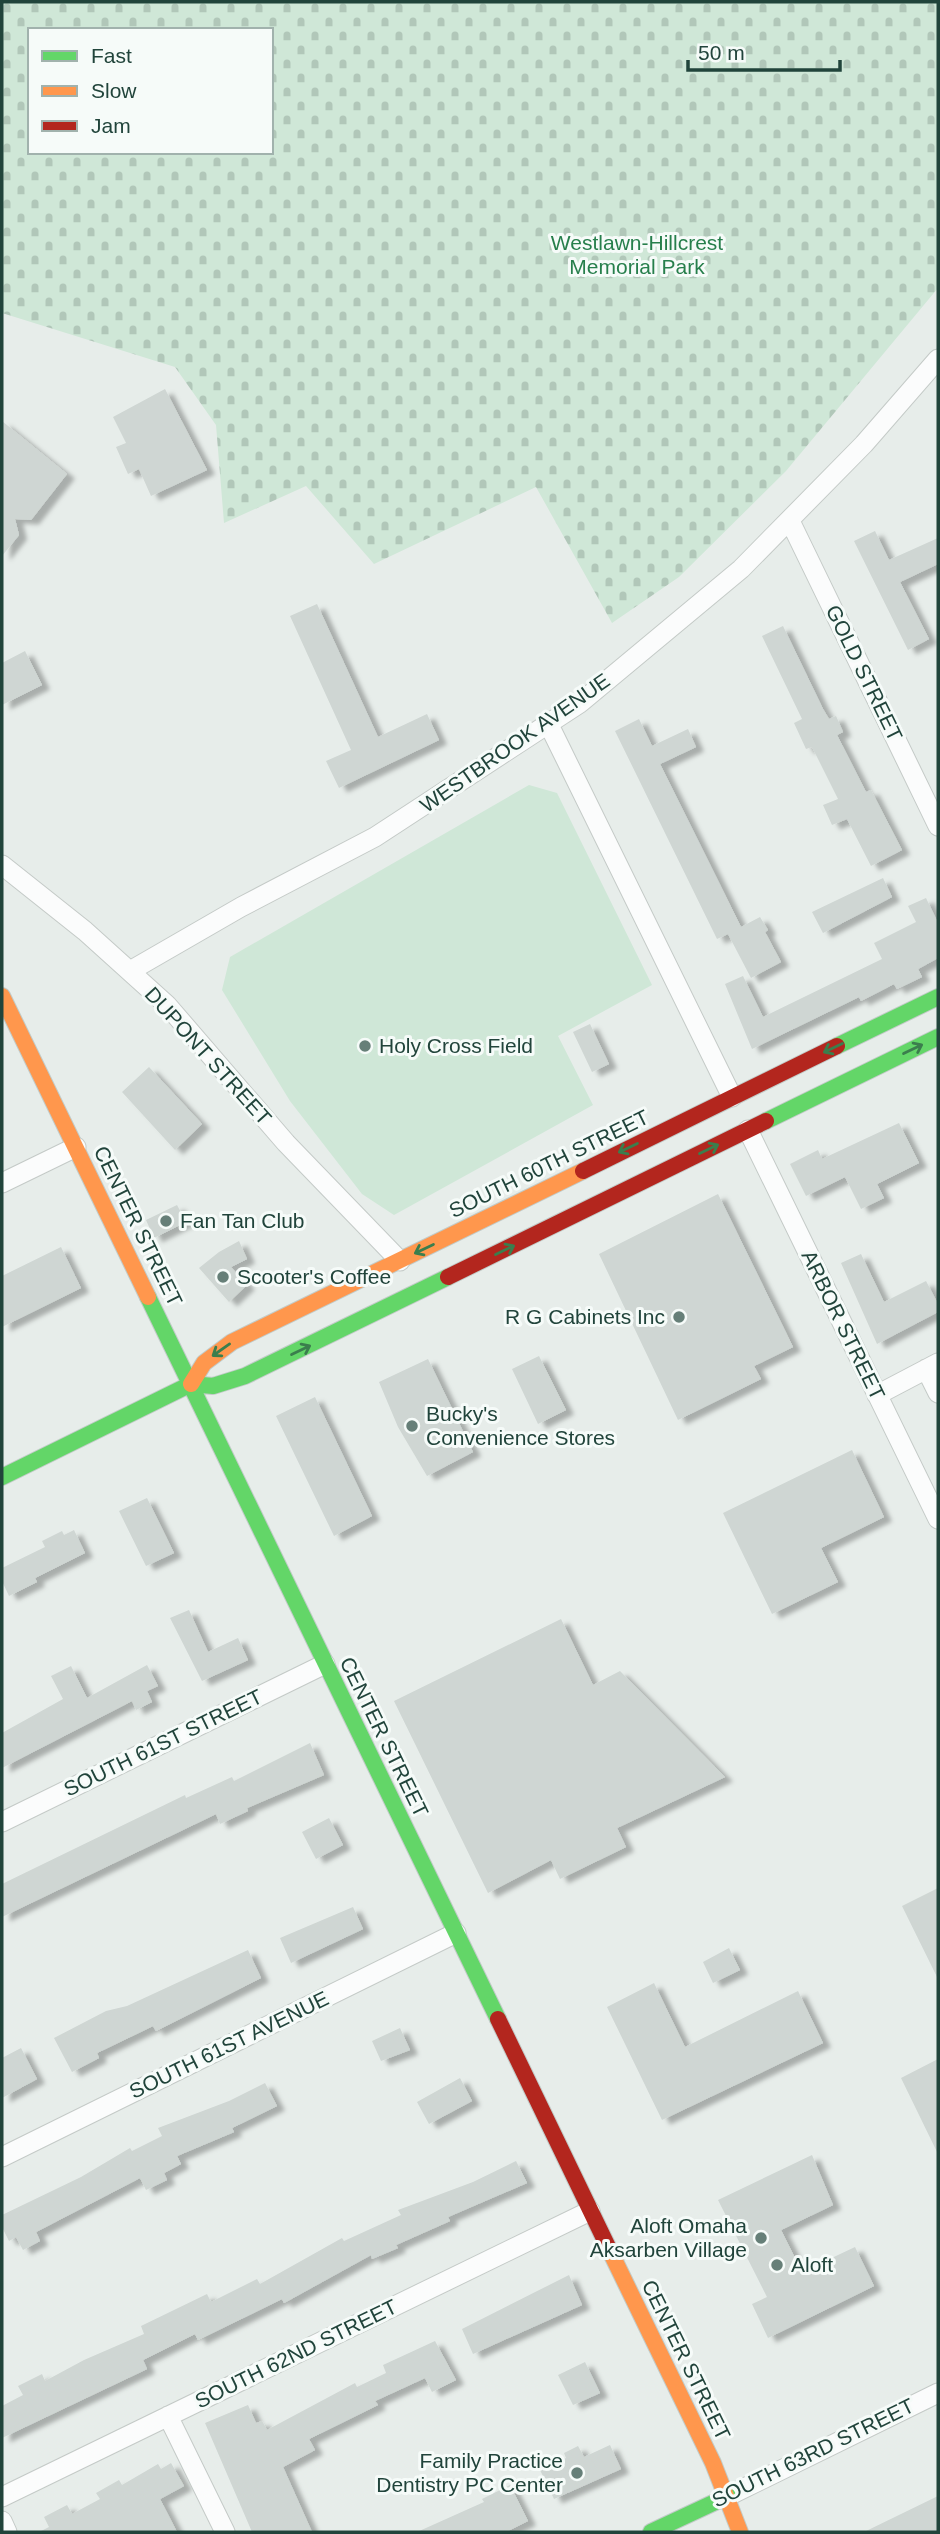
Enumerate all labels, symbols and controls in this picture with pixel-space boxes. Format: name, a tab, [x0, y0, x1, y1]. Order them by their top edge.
legend	[28, 28, 273, 154]
scale bar	[688, 28, 840, 72]
text: 50 m	[698, 41, 745, 64]
text: Fast	[91, 44, 132, 67]
text: Slow	[91, 79, 137, 102]
text: Jam	[91, 114, 131, 137]
park label: Westlawn-Hillcrest Memorial Park	[551, 231, 723, 278]
street label: GOLD STREET	[822, 601, 907, 745]
street label: WESTBROOK AVENUE	[416, 668, 614, 817]
street label: DUPONT STREET	[141, 982, 276, 1129]
place label: Holy Cross Field	[379, 1034, 533, 1057]
marker: Holy Cross Field	[357, 1038, 373, 1054]
one-way arrow	[902, 1041, 923, 1055]
one-way arrow	[823, 1042, 844, 1056]
street label: SOUTH 60TH STREET	[445, 1105, 653, 1222]
street label: CENTER STREET	[90, 1142, 187, 1310]
one-way arrow	[618, 1142, 639, 1156]
one-way arrow	[698, 1142, 719, 1155]
place label: Fan Tan Club	[180, 1209, 305, 1232]
marker: Fan Tan Club	[158, 1213, 174, 1229]
one-way arrow	[494, 1242, 515, 1256]
one-way arrow	[414, 1243, 435, 1256]
street label: ARBOR STREET	[797, 1246, 890, 1403]
place label: Scooter's Coffee	[237, 1265, 391, 1288]
marker: Scooter's Coffee	[215, 1269, 231, 1285]
place label: R G Cabinets Inc	[505, 1305, 665, 1328]
marker: R G Cabinets Inc	[671, 1309, 687, 1325]
one-way arrow	[290, 1342, 311, 1356]
one-way arrow	[212, 1343, 231, 1357]
place label: Bucky's Convenience Stores	[426, 1402, 615, 1449]
marker: Bucky's Convenience Stores	[404, 1418, 420, 1434]
street label: CENTER STREET	[336, 1653, 433, 1821]
street label: SOUTH 61ST STREET	[60, 1684, 266, 1801]
street label: SOUTH 61ST AVENUE	[125, 1986, 332, 2103]
place label: Aloft Omaha Aksarben Village	[590, 2214, 747, 2261]
marker: Aloft Omaha Aksarben Village	[753, 2230, 769, 2246]
place label: Aloft	[791, 2253, 833, 2276]
marker: Aloft	[769, 2257, 785, 2273]
street label: CENTER STREET	[638, 2276, 735, 2444]
street label: SOUTH 62ND STREET	[191, 2295, 401, 2412]
street label: SOUTH 63RD STREET	[708, 2394, 918, 2511]
place label: Family Practice Dentistry PC Center	[376, 2449, 563, 2496]
marker: Family Practice Dentistry PC Center	[569, 2465, 585, 2481]

